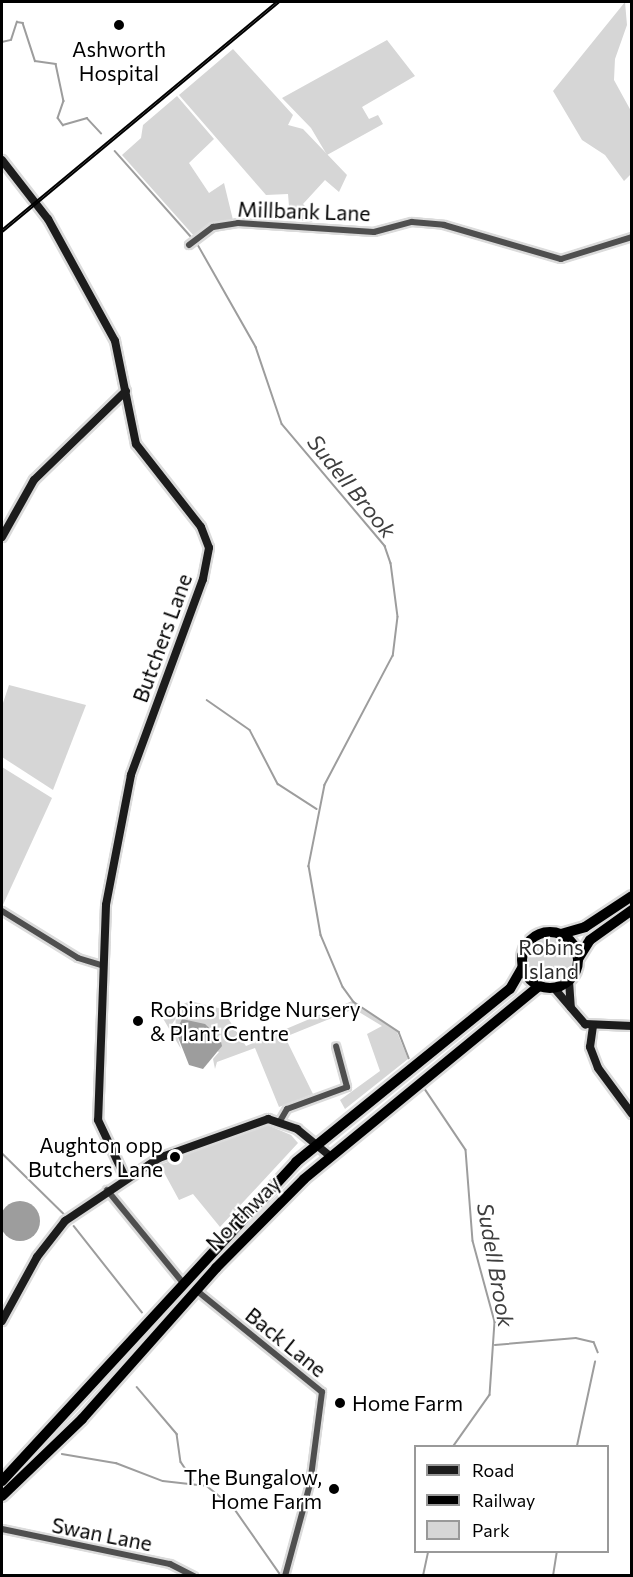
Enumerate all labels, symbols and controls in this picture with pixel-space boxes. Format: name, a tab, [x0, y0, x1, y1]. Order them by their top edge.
marker: Ashworth Hospital	[110, 16, 128, 34]
place label: Ashworth Hospital	[72, 36, 166, 86]
street label: Millbank Lane	[237, 196, 371, 226]
water label: Sudell Brook	[302, 429, 402, 543]
street label: Butchers Lane	[127, 570, 197, 706]
park label: Robins Island	[518, 934, 584, 984]
place label: Robins Bridge Nursery & Plant Centre	[150, 996, 361, 1046]
marker: Robins Bridge Nursery & Plant Centre	[131, 1014, 145, 1028]
place label: Aughton opp Butchers Lane	[28, 1132, 163, 1182]
marker: Aughton opp Butchers Lane	[168, 1150, 182, 1164]
street label: Northway	[200, 1170, 286, 1256]
water label: Sudell Brook	[472, 1201, 520, 1329]
street label: Back Lane	[241, 1302, 331, 1382]
place label: Home Farm	[352, 1390, 463, 1416]
marker: Home Farm	[333, 1396, 347, 1410]
legend	[414, 1445, 609, 1553]
text: Road	[472, 1459, 514, 1481]
place label: The Bungalow, Home Farm	[184, 1464, 322, 1514]
marker: The Bungalow, Home Farm	[327, 1482, 341, 1496]
text: Railway	[472, 1489, 535, 1511]
street label: Swan Lane	[50, 1512, 154, 1556]
text: Park	[472, 1519, 510, 1541]

